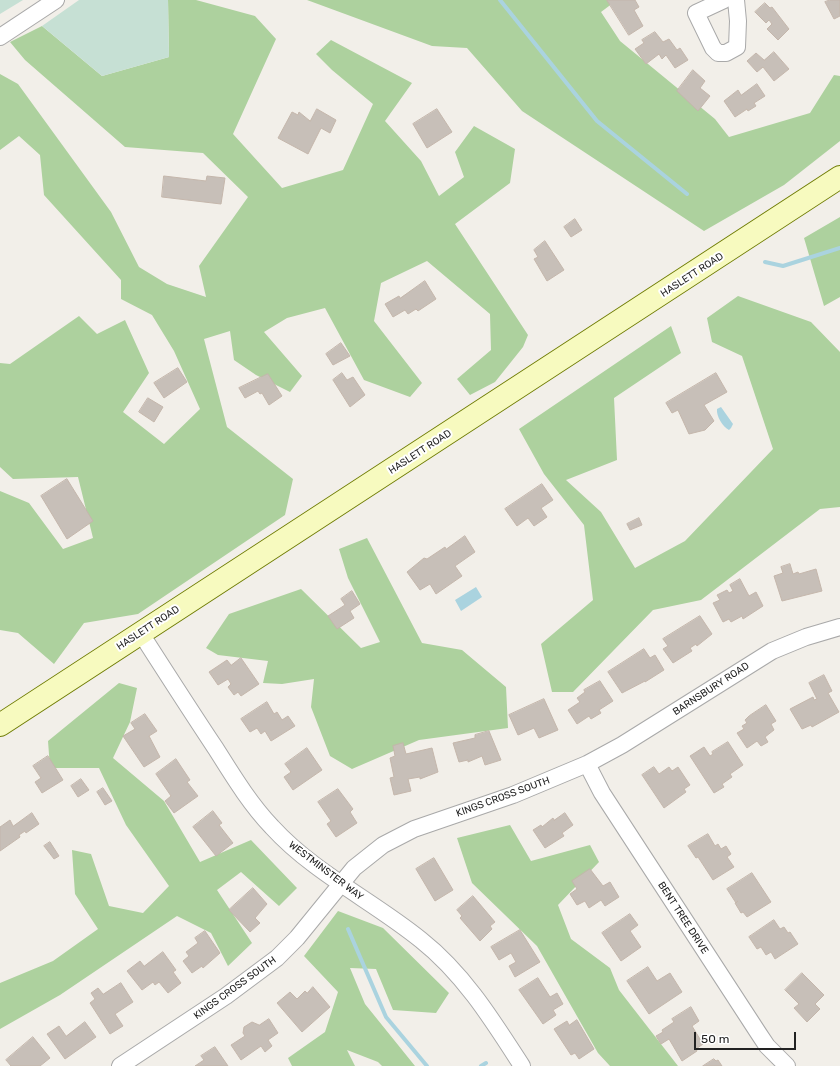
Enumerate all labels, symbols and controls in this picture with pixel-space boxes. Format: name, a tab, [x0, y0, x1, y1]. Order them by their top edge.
street label: HASLETT ROAD	[658, 250, 726, 300]
street label: HASLETT ROAD	[386, 427, 454, 477]
street label: HASLETT ROAD	[114, 603, 182, 653]
street label: BARNSBURY ROAD	[671, 660, 751, 718]
street label: KINGS CROSS SOUTH	[454, 774, 552, 820]
street label: WESTMINSTER WAY	[286, 839, 366, 903]
street label: BENT TREE DRIVE	[655, 880, 711, 956]
street label: KINGS CROSS SOUTH	[191, 954, 279, 1022]
scale bar	[696, 1024, 798, 1050]
text: 50 m	[701, 1032, 729, 1046]

